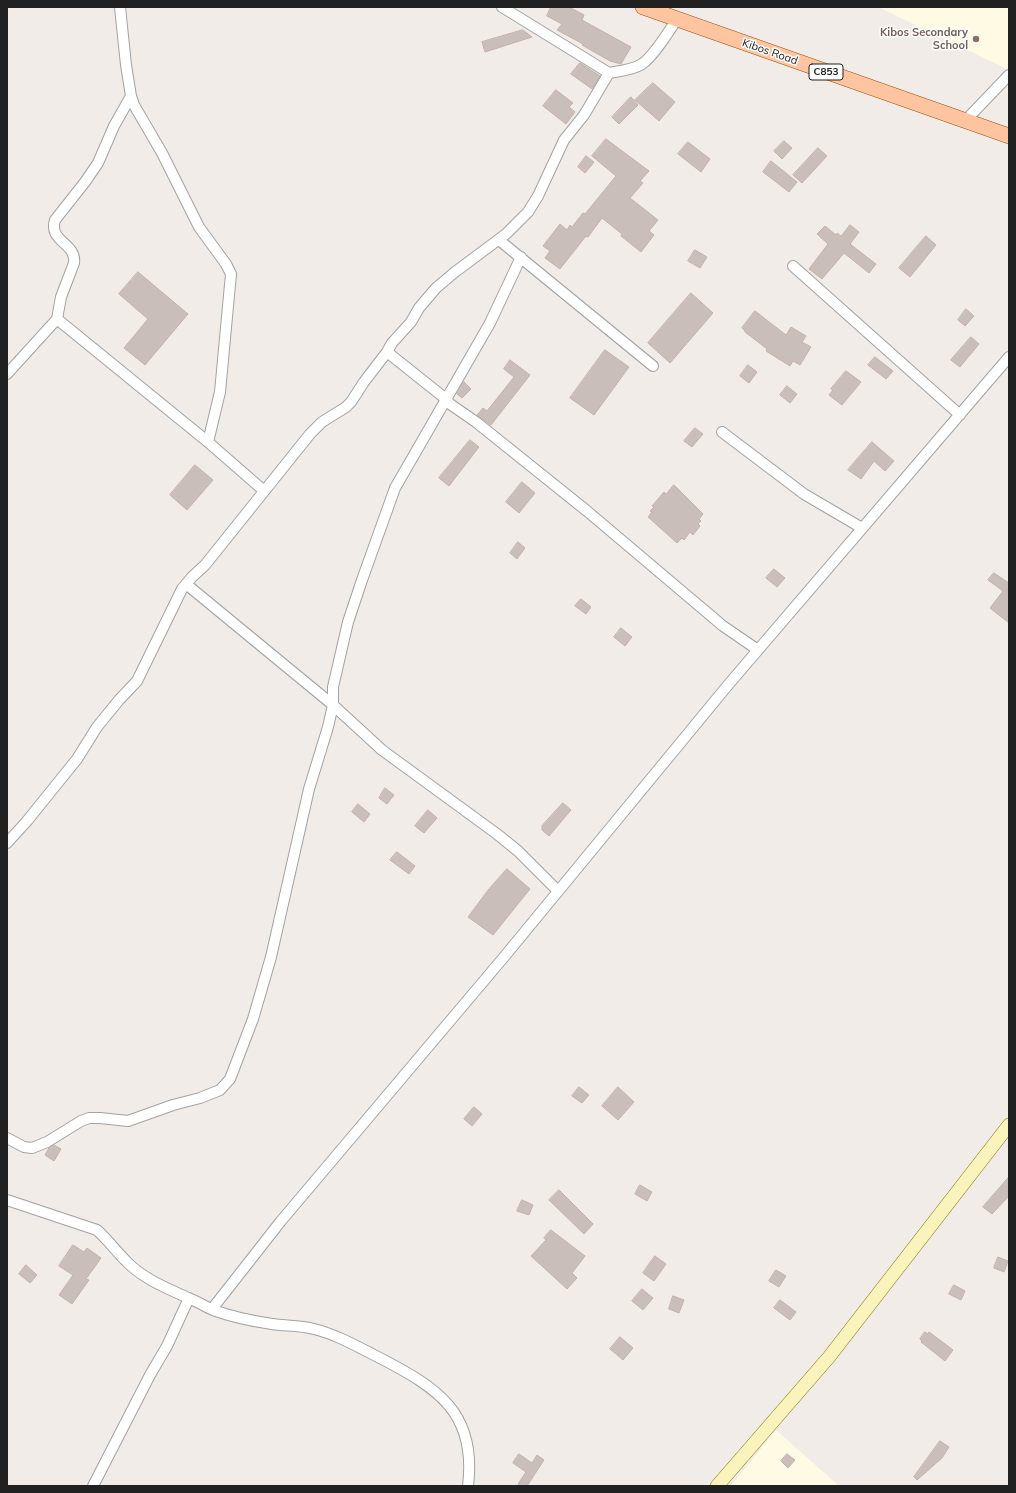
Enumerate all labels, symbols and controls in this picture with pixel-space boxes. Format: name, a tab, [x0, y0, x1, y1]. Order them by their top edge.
place label: Kibos Secondary School	[880, 26, 968, 52]
marker: Kibos Secondary School	[971, 34, 981, 44]
street label: Kibos Road	[741, 36, 799, 68]
road number: C853	[809, 64, 843, 80]

